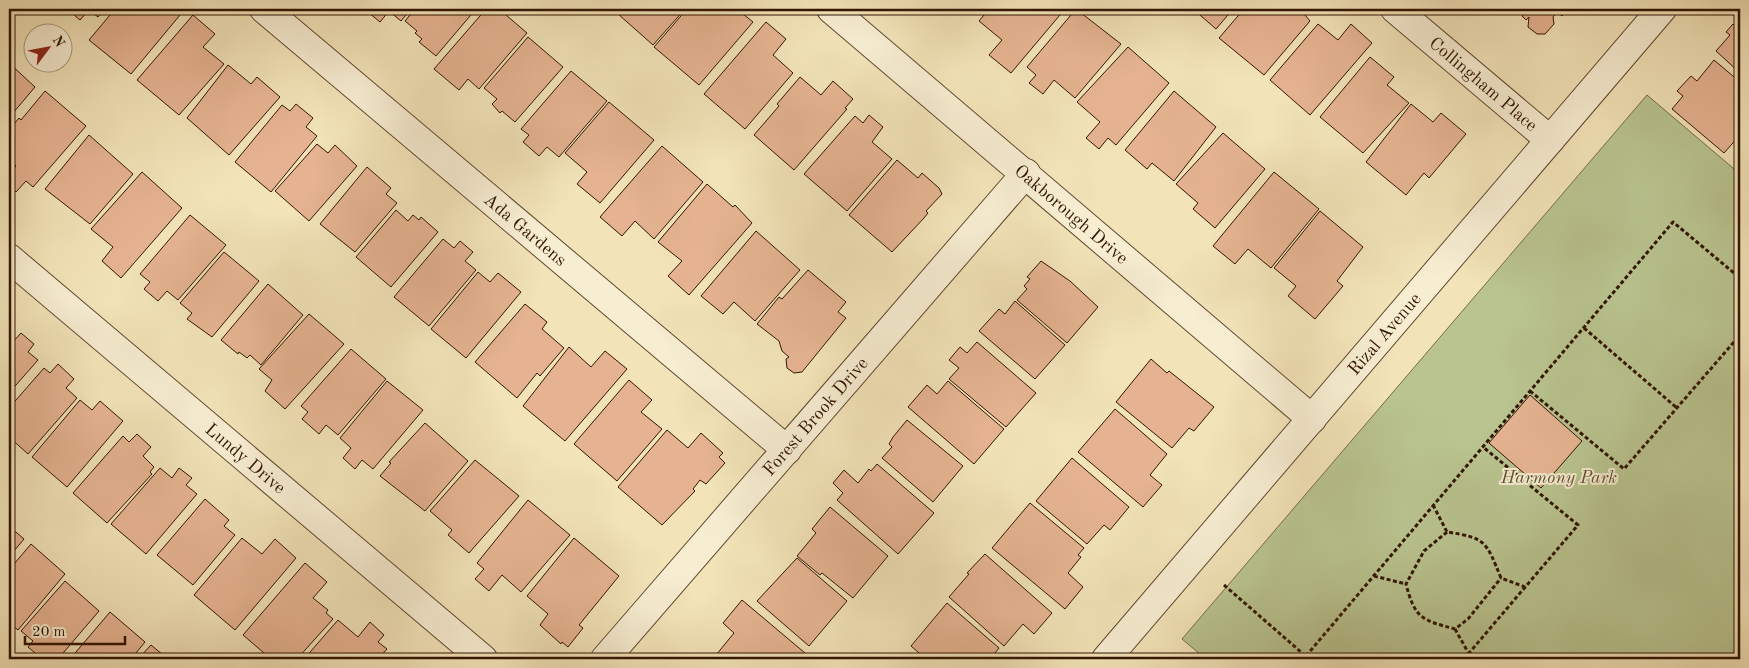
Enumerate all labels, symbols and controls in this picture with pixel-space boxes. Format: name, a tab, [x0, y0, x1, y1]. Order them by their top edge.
north arrow	[22, 22, 72, 72]
text: N	[49, 33, 67, 50]
street label: Collingham Place	[1425, 34, 1540, 135]
street label: Oakborough Drive	[1011, 162, 1131, 268]
street label: Ada Gardens	[480, 191, 570, 270]
street label: Rizal Avenue	[1345, 290, 1425, 379]
street label: Forest Brook Drive	[760, 354, 872, 480]
street label: Lundy Drive	[202, 420, 289, 498]
park label: Harmony Park	[1500, 469, 1617, 487]
scale bar	[25, 613, 125, 645]
text: 20 m	[32, 625, 66, 640]

